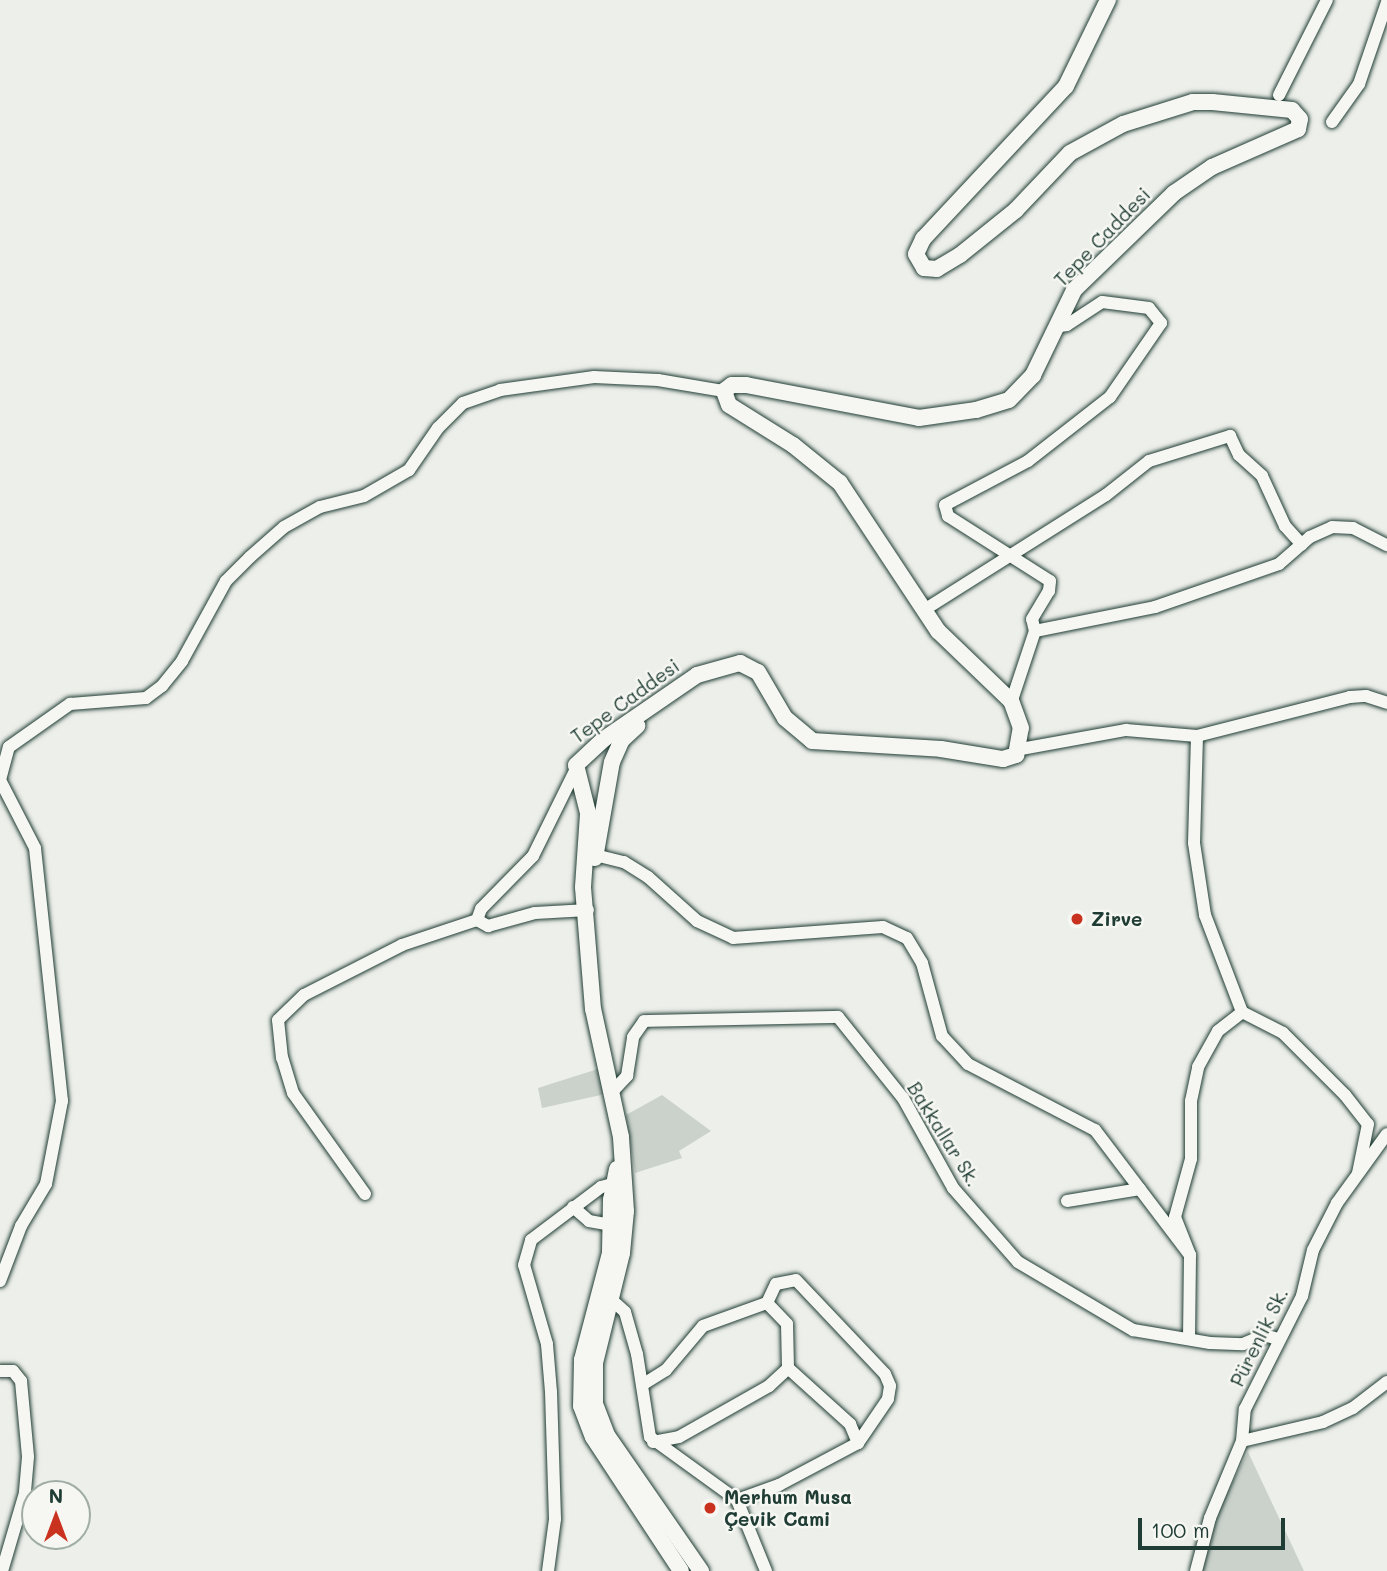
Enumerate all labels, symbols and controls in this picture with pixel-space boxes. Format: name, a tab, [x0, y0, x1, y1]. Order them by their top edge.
street label: Tepe Caddesi	[1049, 183, 1155, 291]
street label: Tepe Caddesi	[566, 654, 684, 748]
place label: Zirve	[1091, 908, 1142, 930]
marker: Zirve	[1069, 911, 1085, 927]
street label: Bakkallar Sk.	[903, 1077, 985, 1191]
street label: Pürenlik Sk.	[1225, 1284, 1293, 1390]
north arrow	[21, 1480, 91, 1550]
text: N	[49, 1483, 63, 1508]
place label: Merhum Musa Çevik Cami	[724, 1486, 852, 1530]
marker: Merhum Musa Çevik Cami	[702, 1500, 718, 1516]
scale bar	[1142, 1504, 1289, 1548]
text: 100 m	[1151, 1516, 1210, 1543]

